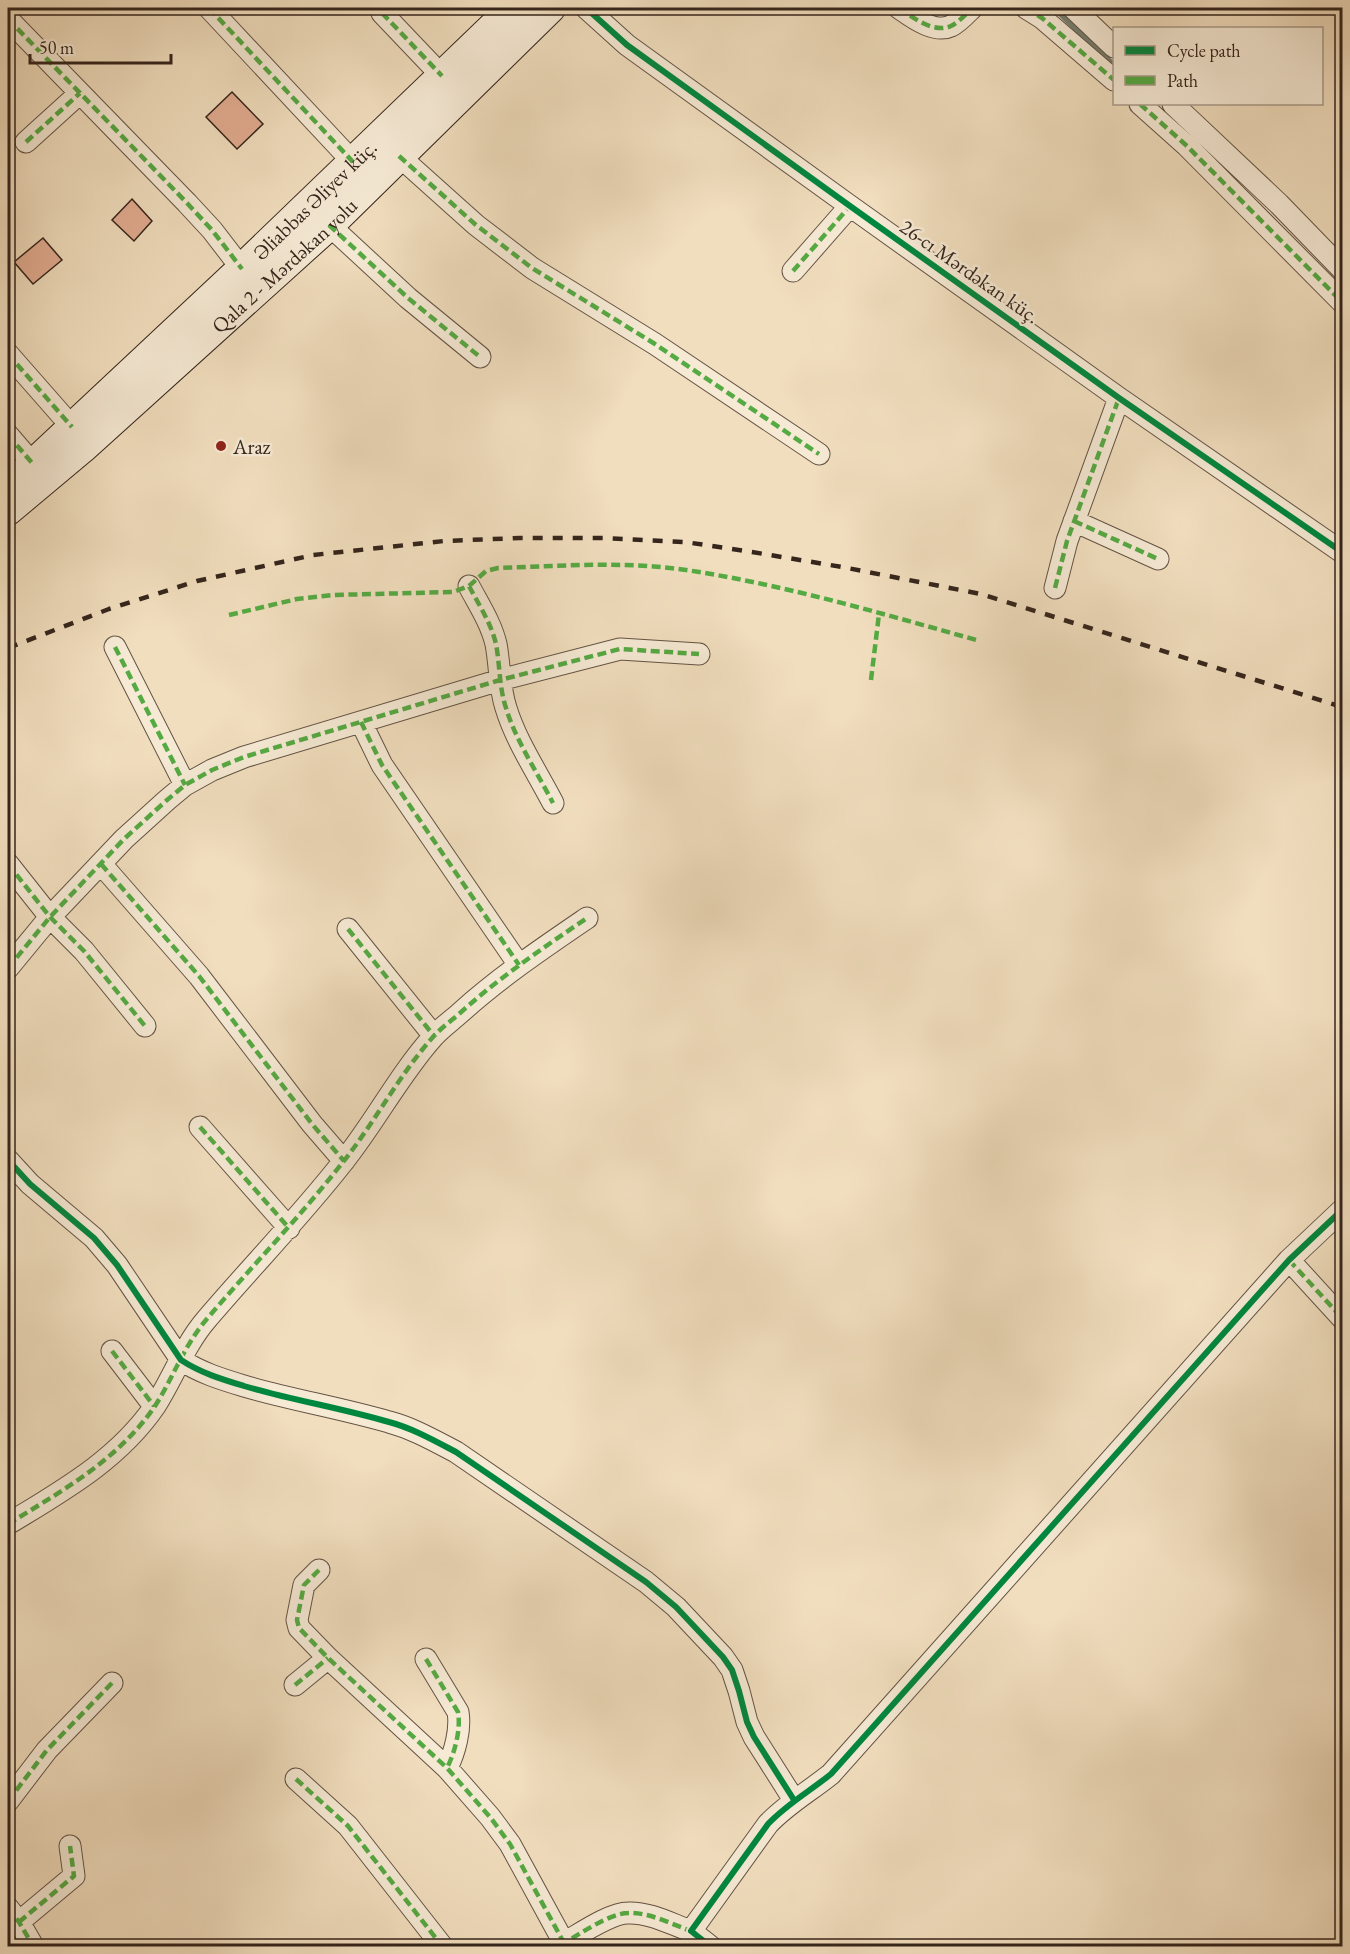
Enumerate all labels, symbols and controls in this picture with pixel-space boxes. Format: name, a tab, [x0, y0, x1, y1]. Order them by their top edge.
scale bar	[30, 27, 171, 65]
legend	[1113, 27, 1323, 105]
text: 50 m	[39, 36, 74, 59]
text: Cycle path	[1167, 39, 1241, 62]
text: Path	[1167, 69, 1198, 92]
street label: Əliabbas Əliyev küç.	[247, 133, 382, 265]
street label: Qala 2 - Mərdəkan yolu	[205, 192, 363, 339]
street label: 26-cı Mərdəkan küç.	[895, 213, 1045, 329]
place label: Araz	[232, 433, 271, 460]
marker: Araz	[214, 439, 228, 453]

